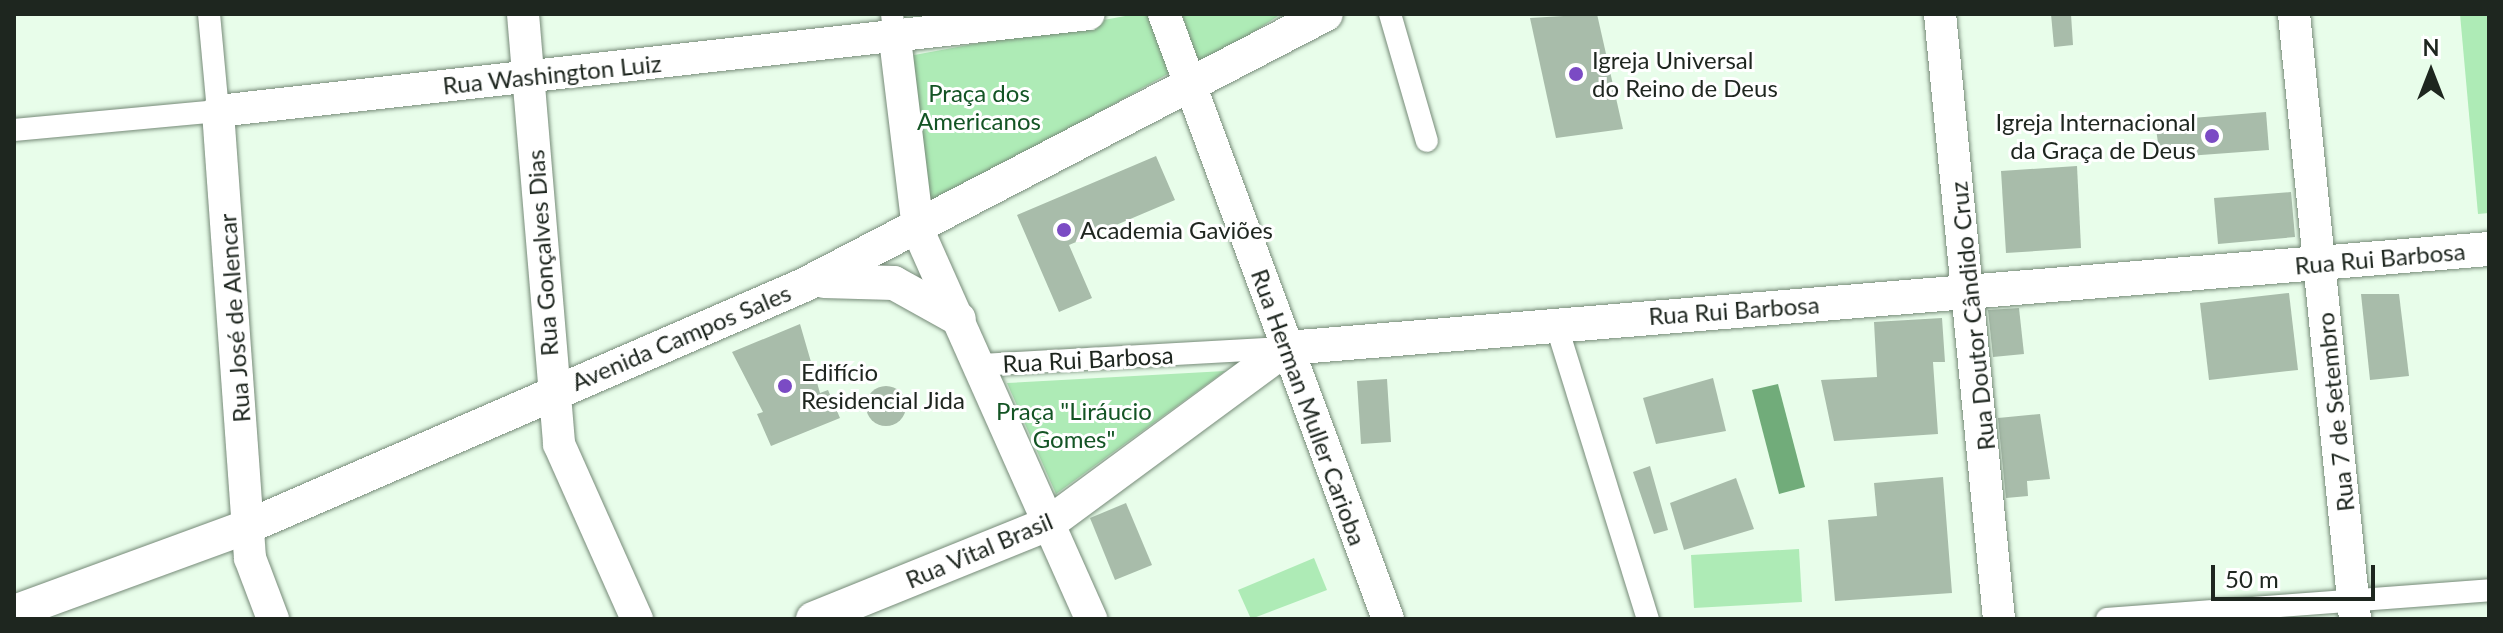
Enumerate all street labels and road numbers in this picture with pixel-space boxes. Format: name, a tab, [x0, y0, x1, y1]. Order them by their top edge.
street label: Rua Washington Luiz	[441, 48, 663, 100]
street label: Rua Gonçalves Dias	[520, 149, 564, 357]
street label: Rua Doutor Cândido Cruz	[1944, 180, 2000, 452]
street label: Rua José de Alencar	[212, 212, 256, 424]
street label: Rua Rui Barbosa	[2293, 236, 2467, 280]
street label: Rua Herman Muller Carioba	[1245, 265, 1373, 549]
street label: Avenida Campos Sales	[567, 278, 795, 396]
street label: Rua Rui Barbosa	[1648, 290, 1820, 330]
street label: Rua 7 de Setembro	[2310, 311, 2360, 513]
street label: Rua Rui Barbosa	[1002, 340, 1174, 378]
street label: Rua Vital Brasil	[901, 506, 1057, 594]

